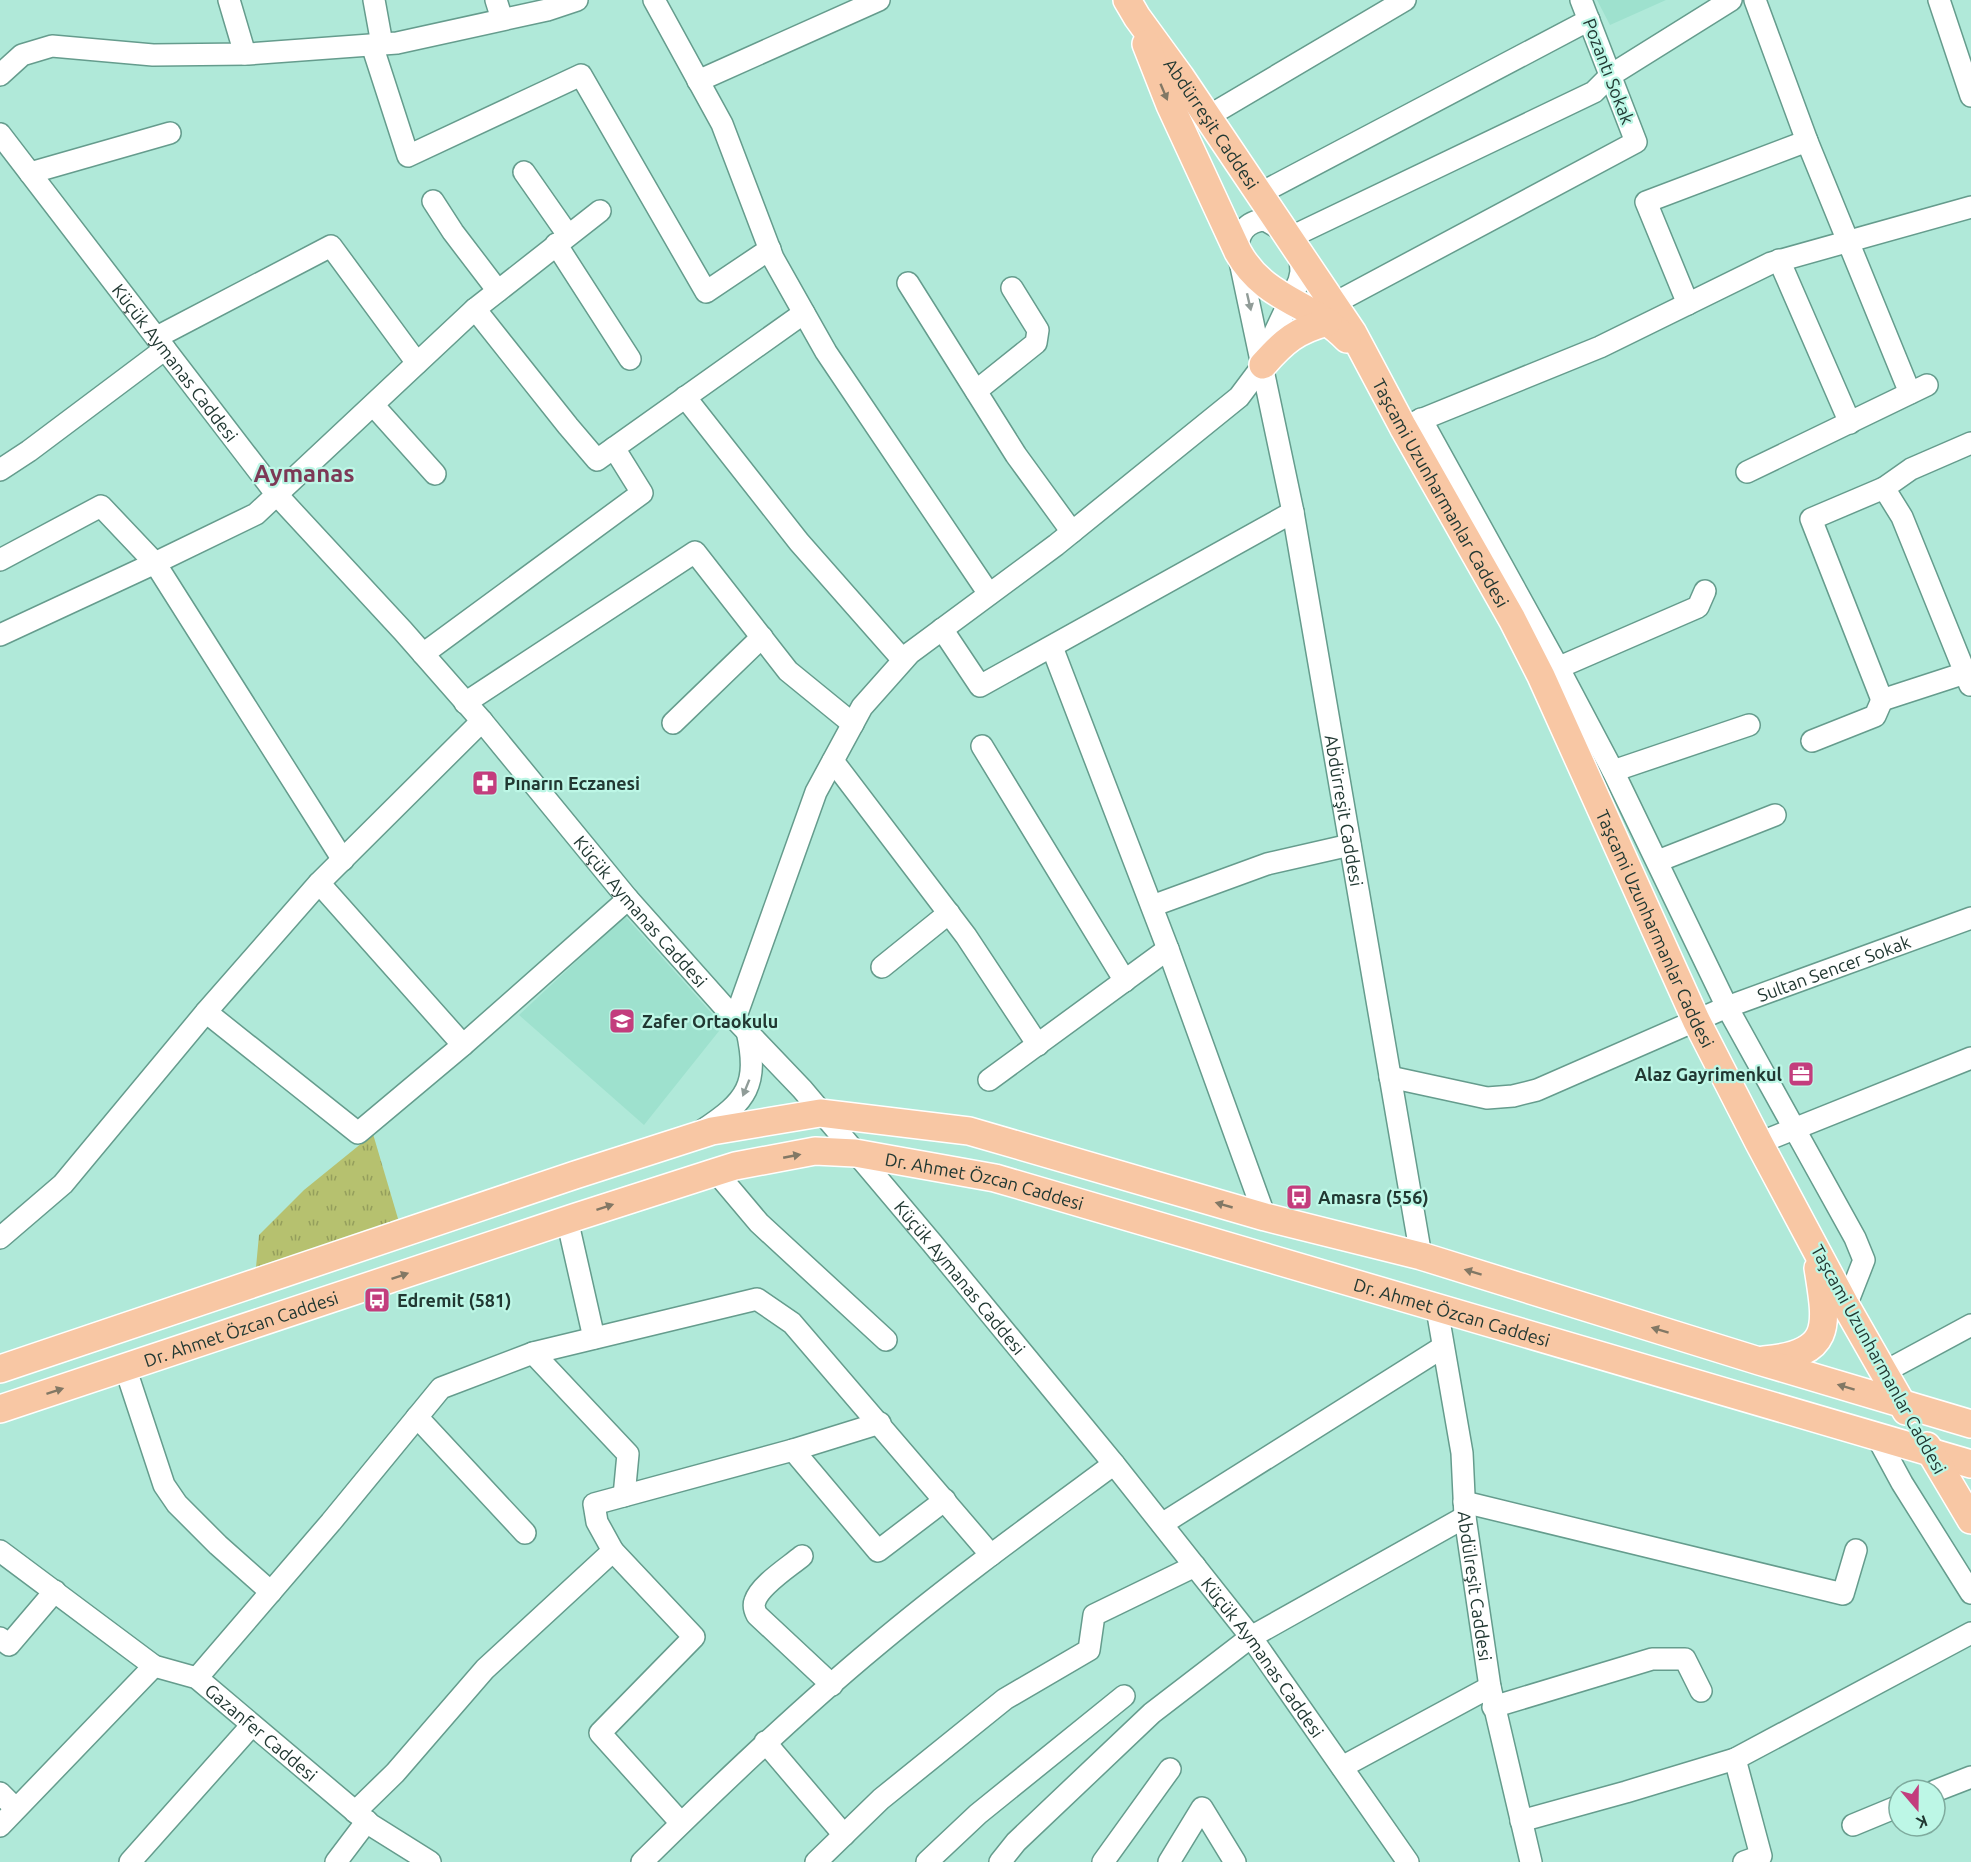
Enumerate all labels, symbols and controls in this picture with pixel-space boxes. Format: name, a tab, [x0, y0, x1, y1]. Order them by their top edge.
street label: Pozantı Sokak	[1580, 15, 1638, 127]
street label: Abdürreşit Caddesi	[1160, 54, 1263, 193]
one-way arrow	[1160, 83, 1169, 101]
street label: Küçük Aymanas Caddesi	[109, 280, 242, 445]
one-way arrow	[1244, 292, 1254, 311]
street label: Taşcami Uzunharmanlar Caddesi	[1369, 375, 1513, 611]
district label: Aymanas	[253, 460, 355, 487]
street label: Abdürreşit Caddesi	[1321, 733, 1367, 888]
pharmacy icon: Pınarın Eczanesi	[470, 768, 500, 798]
place label: Pınarın Eczanesi	[504, 773, 640, 793]
street label: Taşcami Uzunharmanlar Caddesi	[1593, 807, 1718, 1051]
street label: Küçük Aymanas Caddesi	[570, 832, 711, 991]
street label: Sultan Sencer Sokak	[1754, 931, 1913, 1005]
school or university icon: Zafer Ortaokulu	[607, 1006, 637, 1036]
place label: Zafer Ortaokulu	[642, 1011, 778, 1031]
office icon: Alaz Gayrimenkul	[1786, 1059, 1816, 1089]
place label: Alaz Gayrimenkul	[1634, 1064, 1783, 1084]
one-way arrow	[741, 1080, 751, 1098]
street label: Dr. Ahmet Özcan Caddesi	[883, 1149, 1086, 1213]
one-way arrow	[783, 1151, 802, 1160]
bus stop icon: Amasra (556)	[1284, 1182, 1314, 1212]
place label: Amasra (556)	[1318, 1187, 1429, 1208]
street label: Küçük Aymanas Caddesi	[891, 1197, 1029, 1358]
one-way arrow	[1215, 1200, 1233, 1209]
one-way arrow	[596, 1202, 614, 1212]
street label: Taşcami Uzunharmanlar Caddesi	[1808, 1241, 1950, 1477]
one-way arrow	[1464, 1267, 1482, 1276]
one-way arrow	[391, 1270, 409, 1280]
street label: Dr. Ahmet Özcan Caddesi	[1352, 1274, 1552, 1350]
bus stop icon: Edremit (581)	[362, 1285, 392, 1315]
street label: Dr. Ahmet Özcan Caddesi	[141, 1287, 341, 1370]
place label: Edremit (581)	[397, 1290, 511, 1311]
one-way arrow	[1651, 1325, 1669, 1334]
one-way arrow	[1837, 1382, 1855, 1391]
one-way arrow	[47, 1385, 65, 1395]
street label: Abdülreşit Caddesi	[1455, 1511, 1496, 1662]
street label: Küçük Aymanas Caddesi	[1198, 1573, 1328, 1741]
street label: Gazanfer Caddesi	[201, 1679, 321, 1785]
north arrow	[1887, 1778, 1947, 1838]
text: K	[1914, 1812, 1930, 1832]

